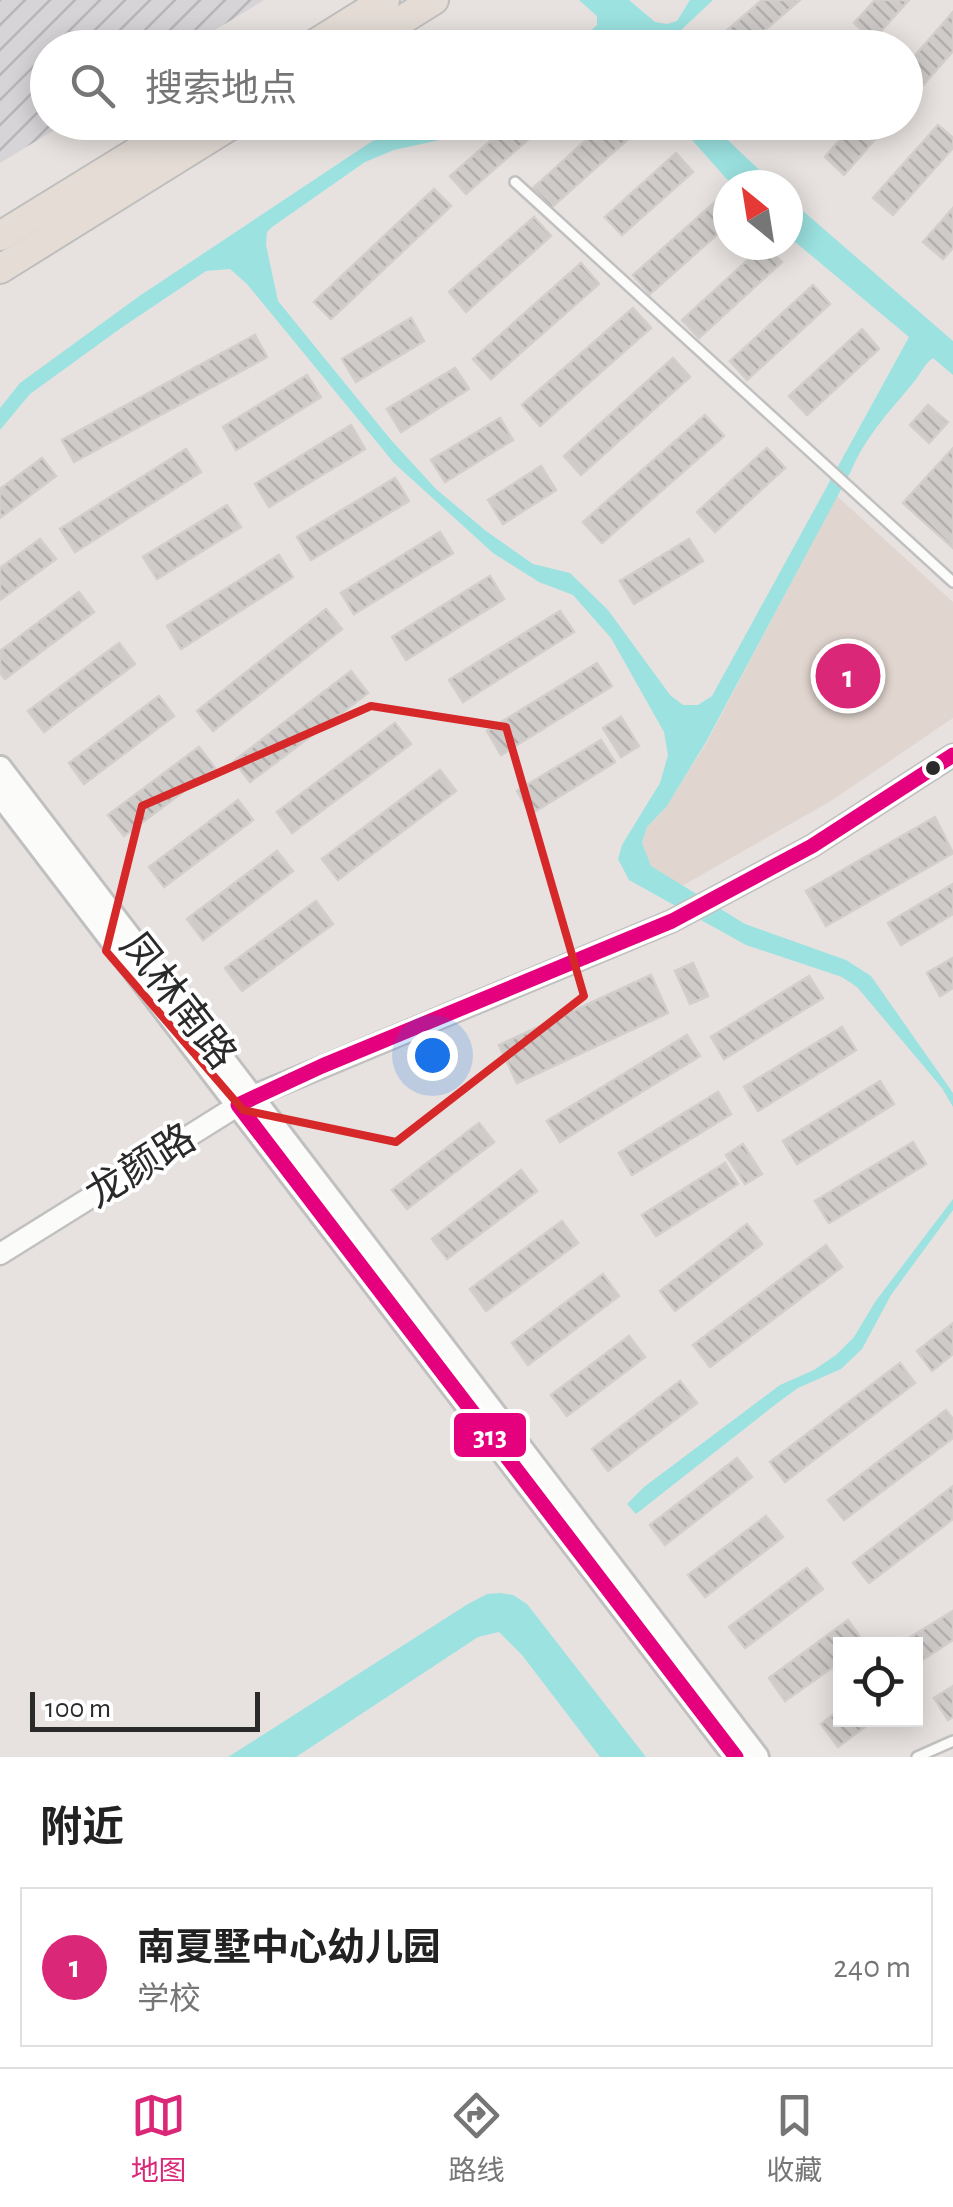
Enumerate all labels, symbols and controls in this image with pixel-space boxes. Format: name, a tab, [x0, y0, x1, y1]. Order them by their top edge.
search box	[30, 30, 923, 140]
icon: search	[65, 58, 120, 113]
text: 搜索地点	[145, 71, 297, 109]
north arrow	[713, 170, 803, 260]
pin: 1	[816, 638, 880, 714]
unlabelled marker	[923, 758, 943, 778]
street label: 凤林南路	[112, 925, 244, 1077]
your location	[407, 1030, 458, 1081]
street label: 龙颜路	[79, 1116, 203, 1215]
line badge: 313	[452, 1411, 528, 1459]
text: 313	[473, 1423, 507, 1451]
map controls	[833, 1637, 923, 1727]
button: locate	[833, 1637, 923, 1727]
scale bar	[30, 1687, 260, 1732]
text: 100 m	[45, 1695, 111, 1723]
text: 附近	[40, 1807, 124, 1849]
text: 南夏墅中心幼儿园	[137, 1930, 441, 1968]
text: 1	[69, 1951, 80, 1983]
text: 240 m	[833, 1951, 911, 1983]
text: 学校	[137, 1983, 201, 2015]
tab: 地图	[131, 2088, 187, 2189]
tab: 路线	[448, 2088, 504, 2189]
tab: 收藏	[766, 2088, 822, 2189]

